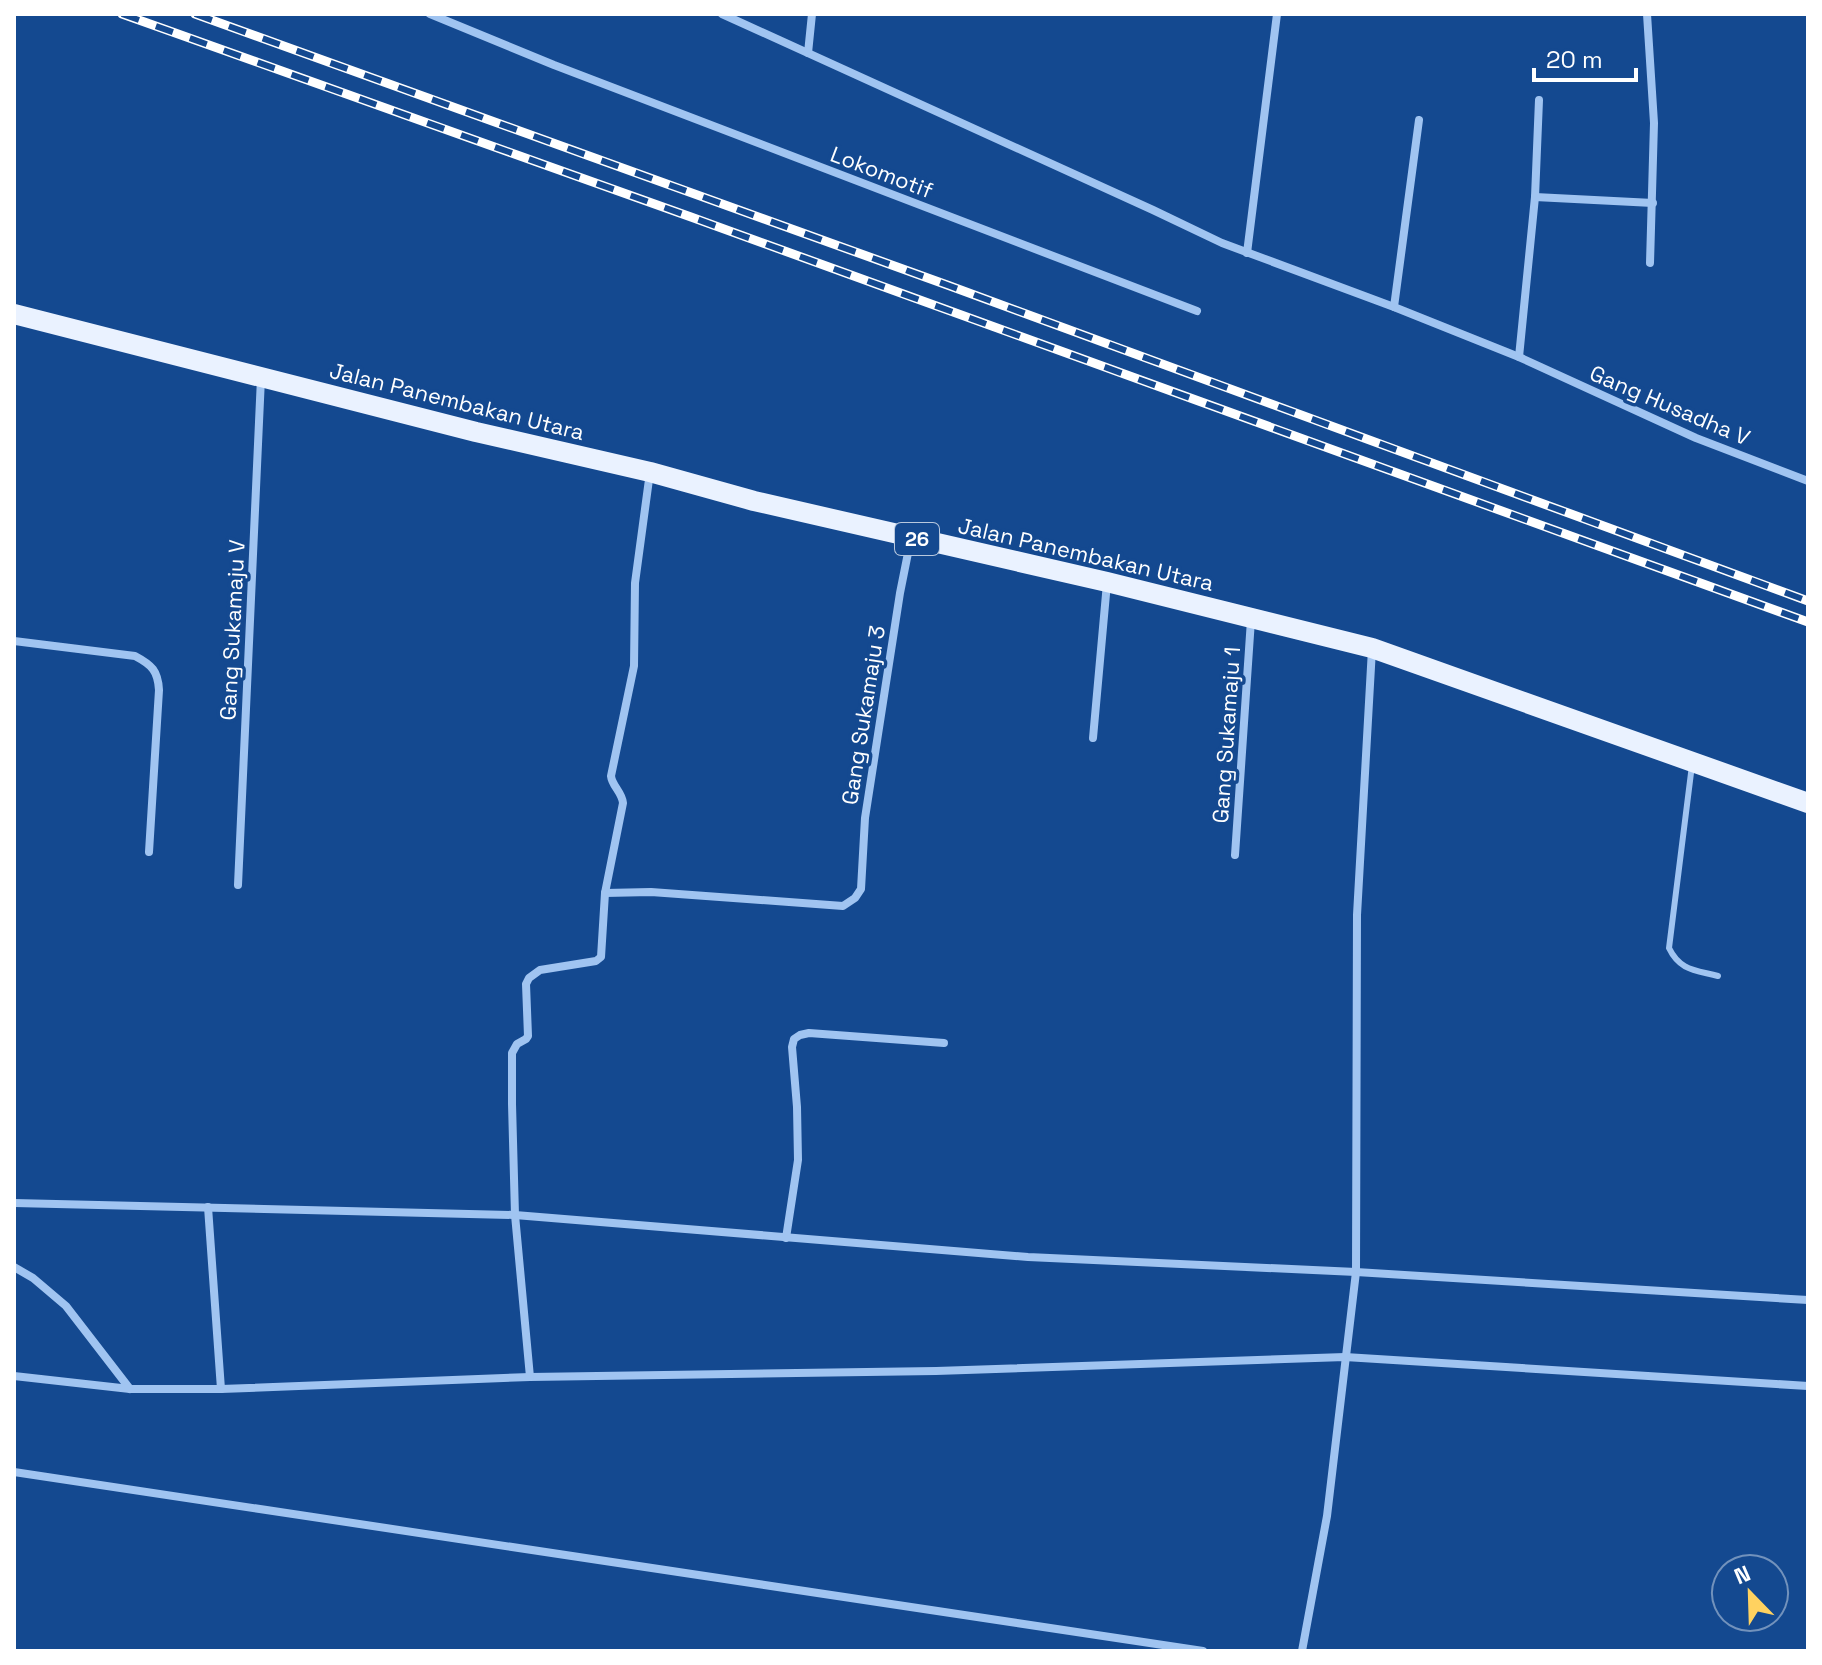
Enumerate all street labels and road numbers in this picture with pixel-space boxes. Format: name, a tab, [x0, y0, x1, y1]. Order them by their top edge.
street label: Lokomotif	[827, 140, 938, 204]
street label: Jalan Panembakan Utara	[327, 356, 588, 446]
street label: Gang Husadha V	[1586, 359, 1755, 452]
street label: Jalan Panembakan Utara	[955, 511, 1217, 597]
road number: 26	[895, 523, 939, 555]
street label: Gang Sukamaju V	[213, 538, 251, 721]
street label: Gang Sukamaju 3	[835, 623, 891, 807]
street label: Gang Sukamaju 1	[1206, 646, 1246, 824]

